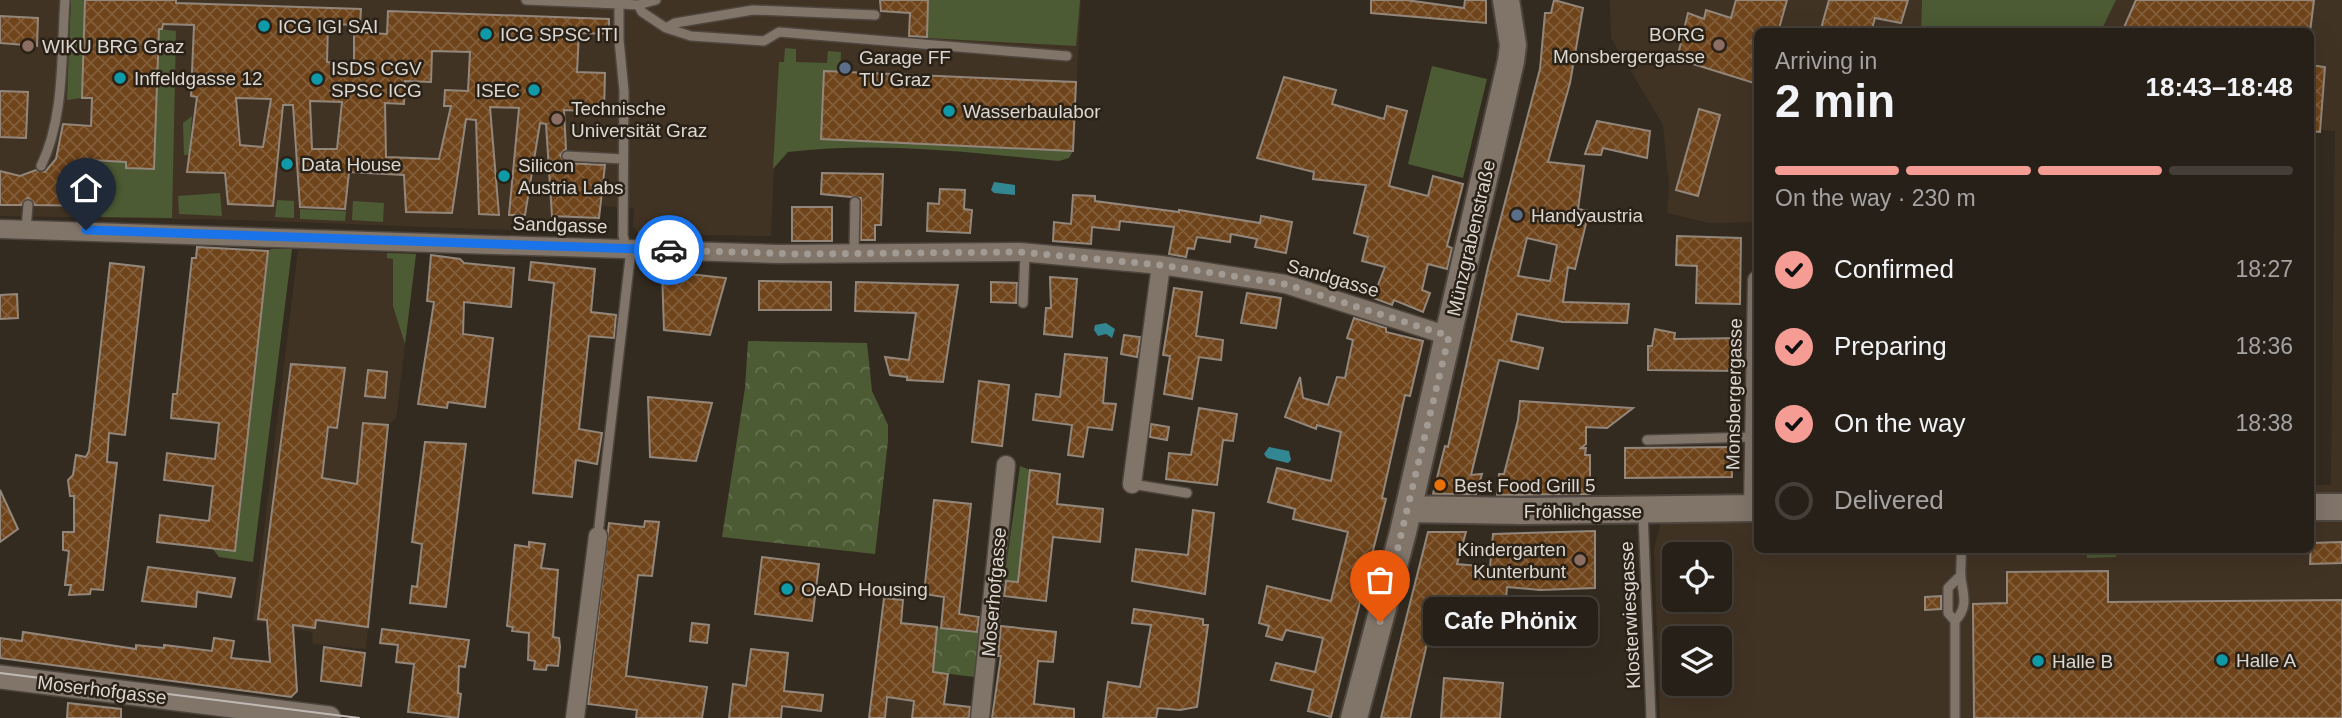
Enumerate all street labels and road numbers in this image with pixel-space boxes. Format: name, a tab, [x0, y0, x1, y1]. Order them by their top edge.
street label: Münzgrabenstraße	[1443, 158, 1499, 318]
street label: Sandgasse	[512, 213, 608, 237]
street label: Sandgasse	[1284, 255, 1382, 301]
street label: Monsbergergasse	[1722, 318, 1746, 470]
street label: Fröhlichgasse	[1524, 501, 1642, 522]
street label: Moserhofgasse	[978, 526, 1010, 658]
street label: Klosterwiesgasse	[1616, 541, 1644, 689]
street label: Moserhofgasse	[36, 672, 168, 708]

